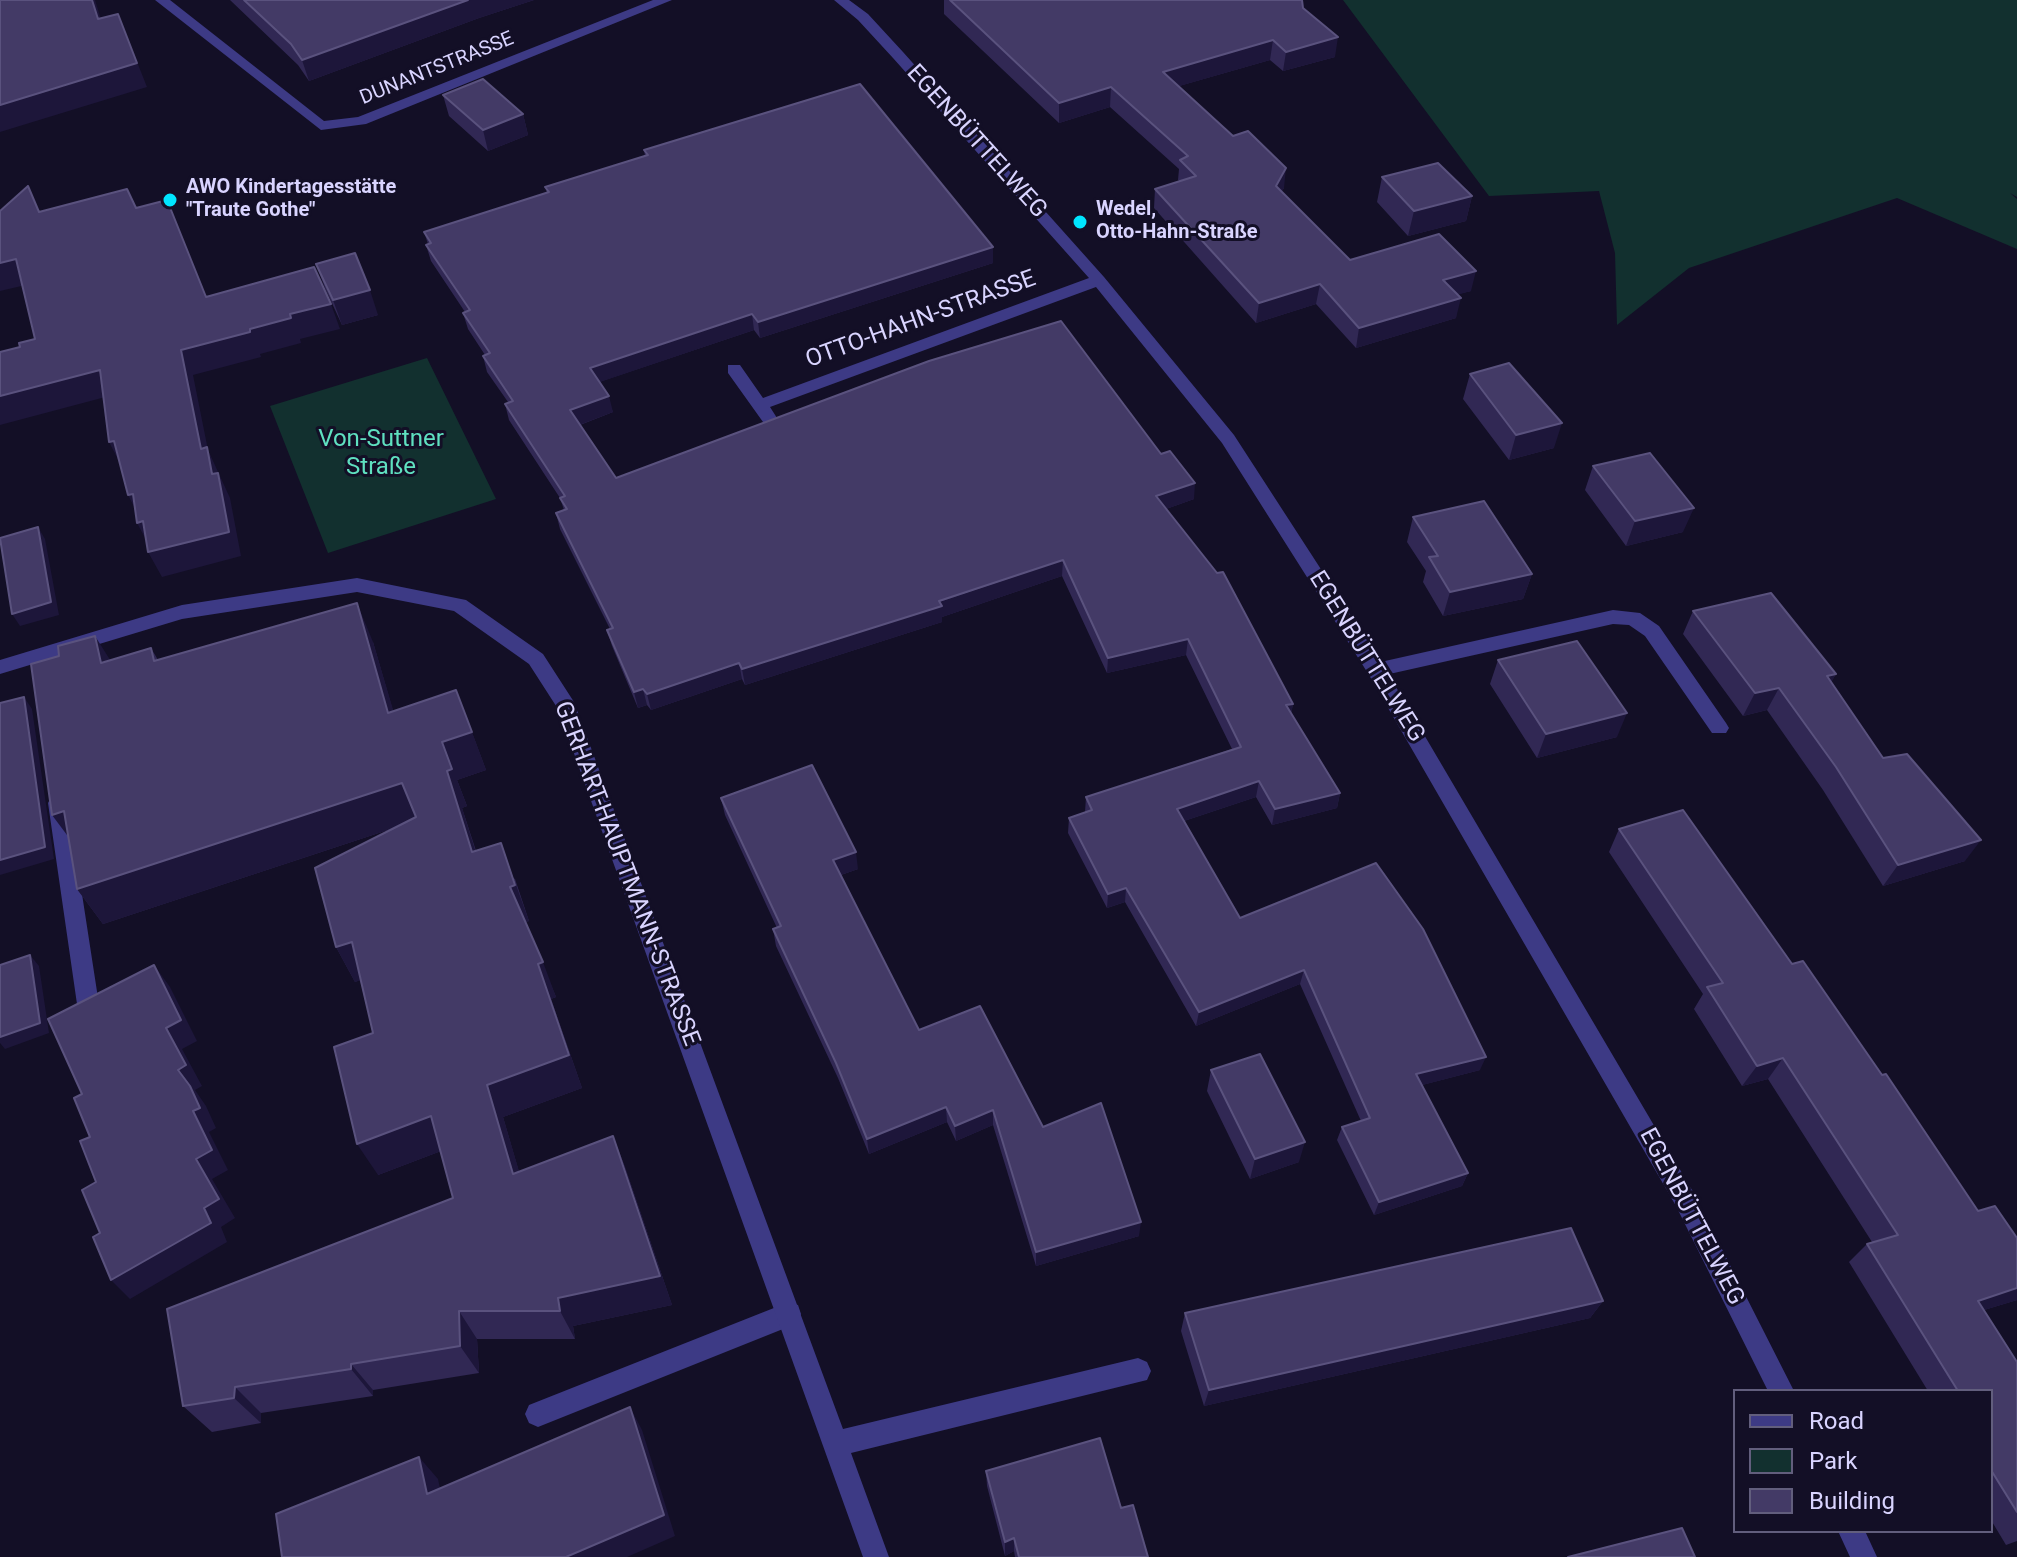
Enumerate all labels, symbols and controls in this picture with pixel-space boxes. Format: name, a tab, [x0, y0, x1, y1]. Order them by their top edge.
street label: DUNANTSTRASSE	[357, 27, 517, 111]
street label: EGENBÜTTELWEG	[900, 59, 1052, 225]
place label: AWO Kindertagesstätte "Traute Gothe"	[186, 176, 396, 223]
marker: AWO Kindertagesstätte "Traute Gothe"	[161, 191, 179, 209]
place label: Wedel, Otto-Hahn-Straße	[1096, 198, 1258, 245]
marker: Wedel, Otto-Hahn-Straße	[1071, 213, 1089, 231]
street label: OTTO-HAHN-STRASSE	[802, 265, 1040, 375]
park label: Von-Suttner Straße	[318, 426, 444, 482]
street label: EGENBÜTTELWEG	[1302, 566, 1430, 748]
street label: GERHART-HAUPTMANN-STRASSE	[547, 698, 705, 1050]
street label: EGENBÜTTELWEG	[1632, 1124, 1750, 1310]
legend	[1733, 1389, 1993, 1533]
text: Road	[1809, 1407, 1864, 1435]
text: Park	[1809, 1447, 1857, 1475]
text: Building	[1809, 1487, 1895, 1515]

